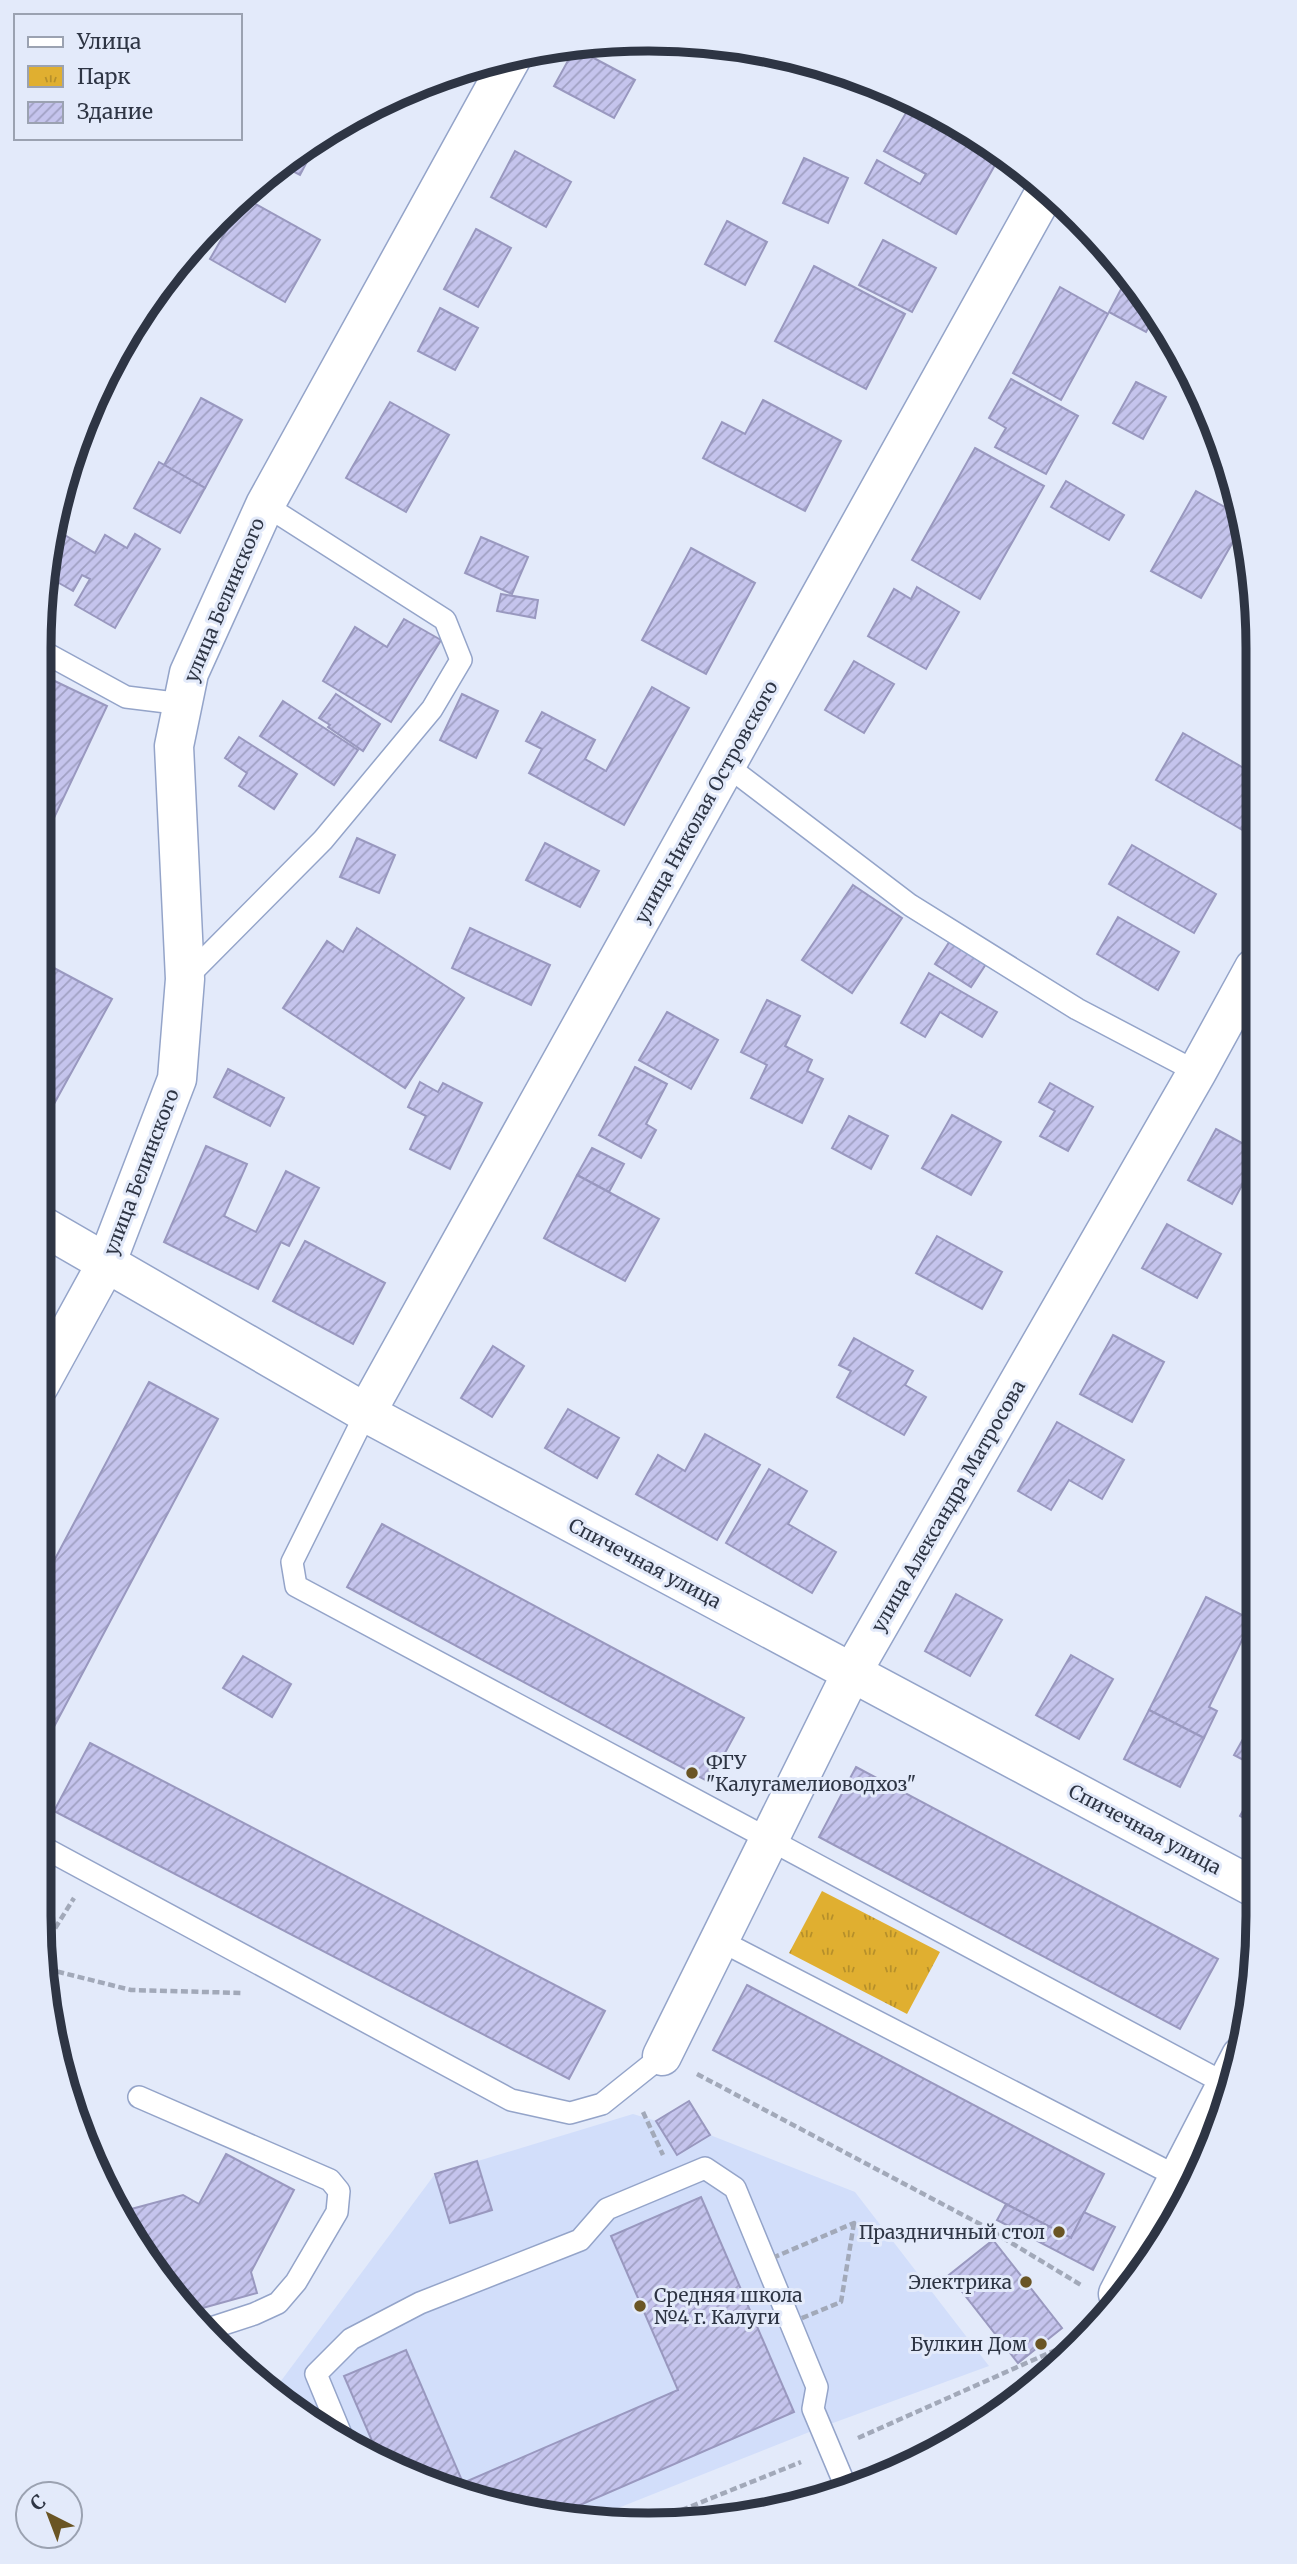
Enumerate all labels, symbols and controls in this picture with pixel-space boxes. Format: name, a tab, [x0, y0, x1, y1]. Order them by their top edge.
legend	[14, 14, 242, 140]
text: Улица	[76, 28, 141, 55]
text: Парк	[77, 63, 131, 90]
text: Здание	[77, 98, 153, 125]
street label: улица Белинского	[179, 514, 269, 686]
street label: улица Николая Островского	[629, 676, 783, 928]
street label: улица Белинского	[98, 1085, 184, 1259]
street label: улица Александра Матросова	[866, 1376, 1030, 1636]
street label: Спичечная улица	[565, 1513, 725, 1613]
place label: ФГУ "Калугамелиоводхоз"	[706, 1750, 916, 1796]
marker: ФГУ "Калугамелиоводхоз"	[684, 1765, 700, 1781]
street label: Спичечная улица	[1065, 1779, 1225, 1879]
place label: Праздничный стол	[859, 2220, 1045, 2244]
marker: Праздничный стол	[1051, 2224, 1067, 2240]
place label: Электрика	[908, 2270, 1012, 2294]
marker: Электрика	[1018, 2274, 1034, 2290]
place label: Средняя школа №4 г. Калуги	[654, 2283, 803, 2329]
marker: Средняя школа №4 г. Калуги	[632, 2298, 648, 2314]
place label: Булкин Дом	[910, 2332, 1027, 2356]
marker: Булкин Дом	[1033, 2336, 1049, 2352]
north arrow	[14, 2480, 84, 2550]
text: С	[25, 2489, 50, 2516]

